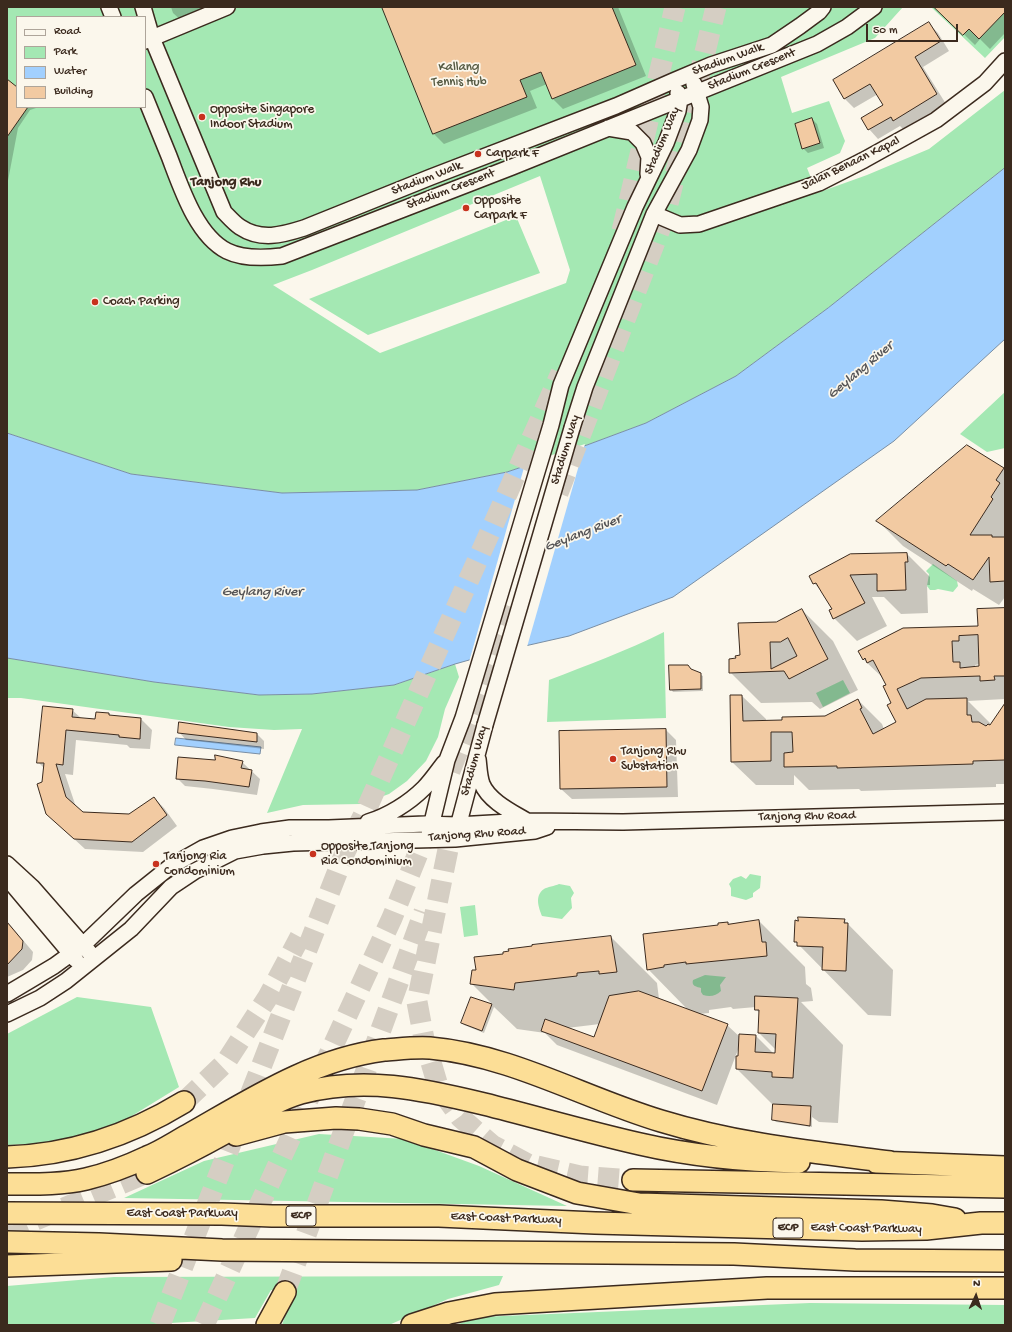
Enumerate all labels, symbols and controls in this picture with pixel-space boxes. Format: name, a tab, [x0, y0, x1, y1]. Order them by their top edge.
legend	[16, 16, 146, 108]
scale bar	[868, 16, 960, 42]
text: 50 m	[873, 24, 898, 38]
text: Road	[54, 25, 80, 39]
street label: Stadium Walk	[690, 40, 766, 80]
text: Park	[54, 45, 77, 59]
street label: Stadium Crescent	[706, 45, 798, 95]
park label: Kallang Tennis Hub	[431, 60, 487, 91]
text: Water	[54, 65, 86, 79]
text: Building	[54, 85, 93, 99]
place label: Opposite Singapore Indoor Stadium	[210, 102, 314, 133]
street label: Stadium Way	[642, 105, 684, 177]
marker: Opposite Singapore Indoor Stadium	[197, 112, 207, 122]
street label: Jalan Benaan Kapal	[799, 133, 903, 195]
place label: Carpark F	[486, 146, 539, 162]
marker: Carpark F	[473, 149, 483, 159]
street label: Stadium Walk	[390, 158, 464, 200]
street label: Stadium Crescent	[405, 166, 497, 214]
district label: Tanjong Rhu	[191, 175, 261, 191]
place label: Opposite Carpark F	[474, 193, 527, 224]
marker: Opposite Carpark F	[461, 203, 471, 213]
place label: Coach Parking	[103, 294, 180, 310]
marker: Coach Parking	[90, 297, 100, 307]
water label: Geylang River	[825, 339, 897, 403]
street label: Stadium Way	[548, 413, 584, 487]
water label: Geylang River	[542, 512, 624, 556]
water label: Geylang River	[222, 585, 302, 601]
street label: Stadium Way	[458, 724, 492, 798]
place label: Tanjong Rhu Substation	[621, 744, 686, 775]
marker: Tanjong Rhu Substation	[608, 754, 618, 764]
street label: Tanjong Rhu Road	[758, 808, 856, 826]
street label: Tanjong Rhu Road	[428, 824, 526, 846]
place label: Opposite Tanjong Ria Condominium	[321, 839, 414, 870]
place label: Tanjong Ria Condominium	[164, 849, 235, 880]
marker: Opposite Tanjong Ria Condominium	[308, 849, 318, 859]
marker: Tanjong Ria Condominium	[151, 859, 161, 869]
street label: East Coast Parkway	[126, 1206, 238, 1222]
road number: ECP	[286, 1206, 316, 1226]
street label: East Coast Parkway	[450, 1209, 562, 1229]
road number: ECP	[773, 1218, 803, 1238]
street label: East Coast Parkway	[810, 1220, 922, 1238]
north arrow	[956, 1276, 996, 1316]
text: N	[973, 1278, 981, 1290]

